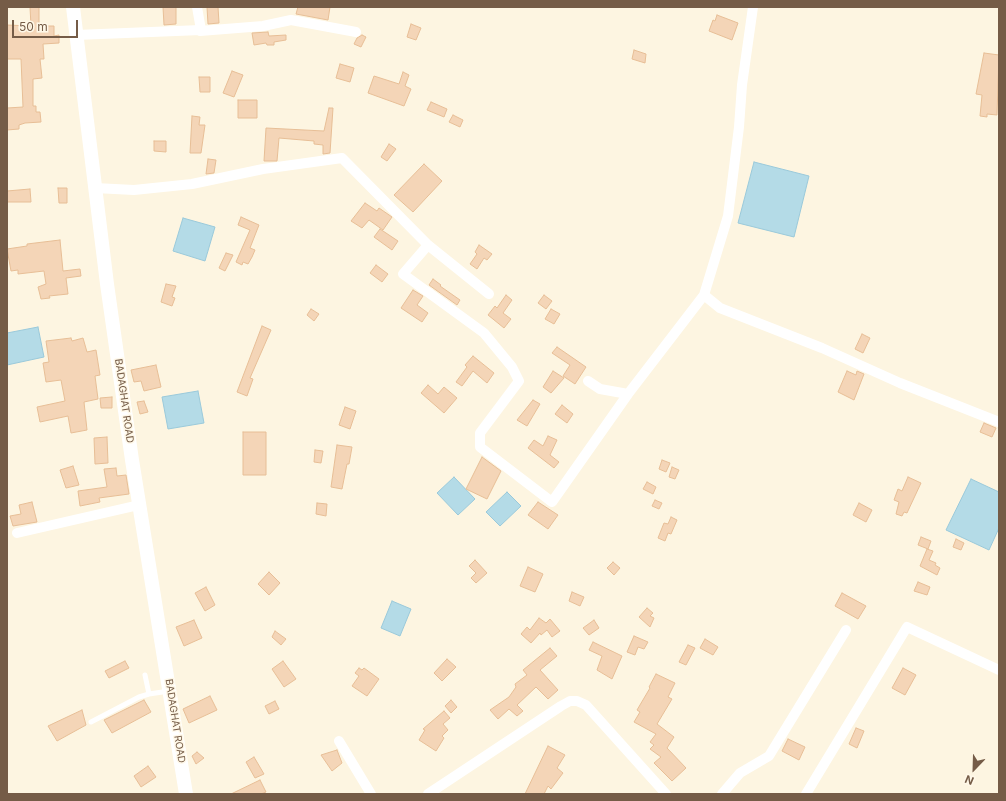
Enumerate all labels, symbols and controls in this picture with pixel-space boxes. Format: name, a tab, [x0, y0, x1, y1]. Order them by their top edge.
scale bar	[14, 12, 80, 38]
text: 50 m	[19, 19, 48, 34]
street label: BADAGHAT ROAD	[112, 358, 136, 444]
street label: BADAGHAT ROAD	[162, 678, 188, 764]
north arrow	[954, 749, 994, 789]
text: N	[963, 772, 976, 788]

